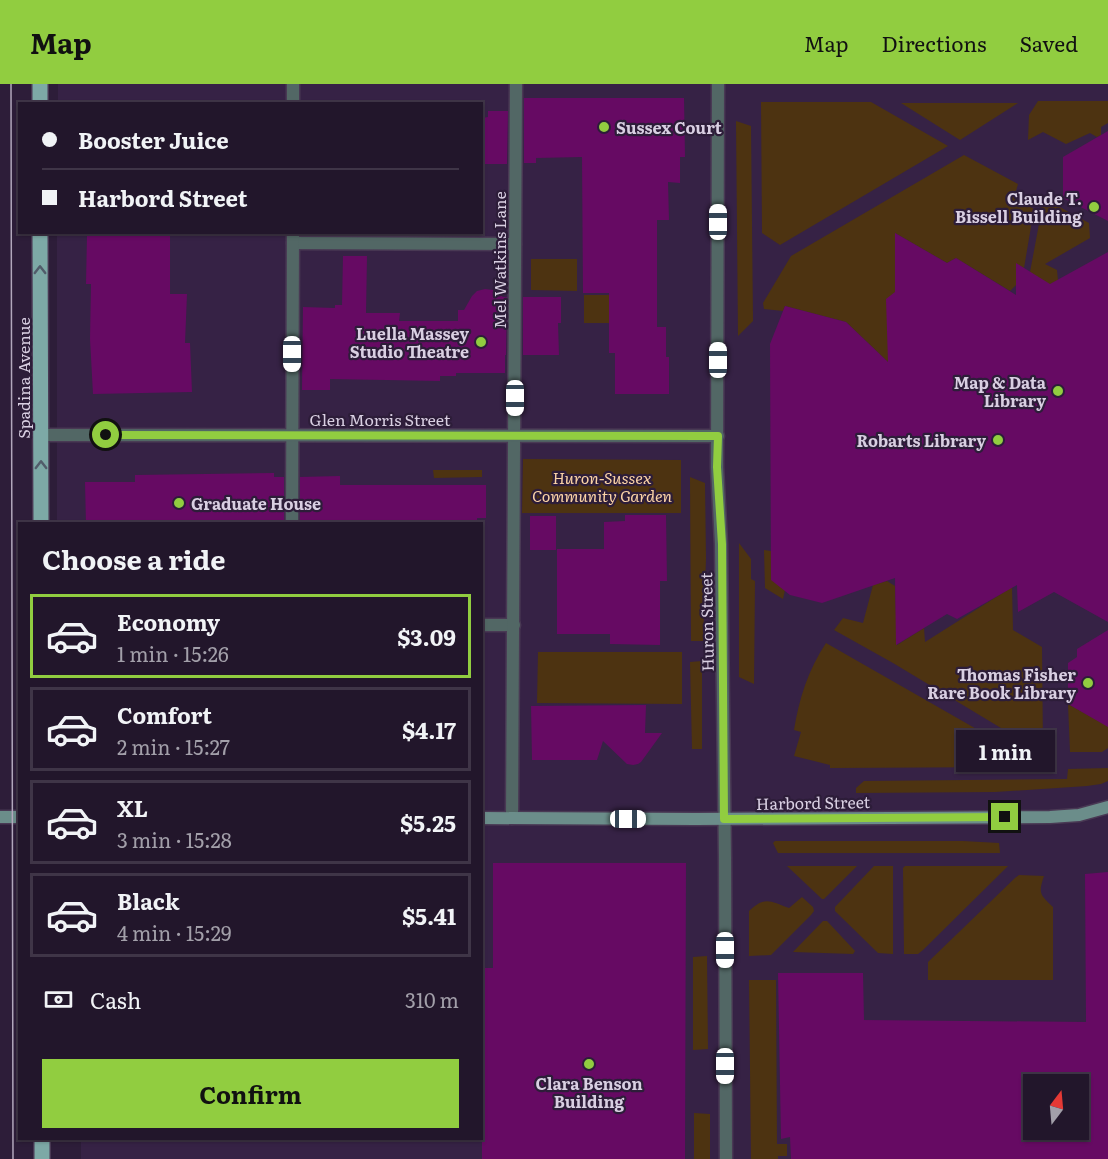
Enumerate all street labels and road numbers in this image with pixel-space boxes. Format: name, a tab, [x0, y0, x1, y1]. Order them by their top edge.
street label: Mel Watkins Lane	[487, 191, 511, 329]
street label: Spadina Avenue	[11, 317, 35, 439]
street label: Glen Morris Street	[310, 407, 451, 431]
street label: Huron Street	[693, 572, 719, 672]
street label: Harbord Street	[756, 789, 871, 815]

